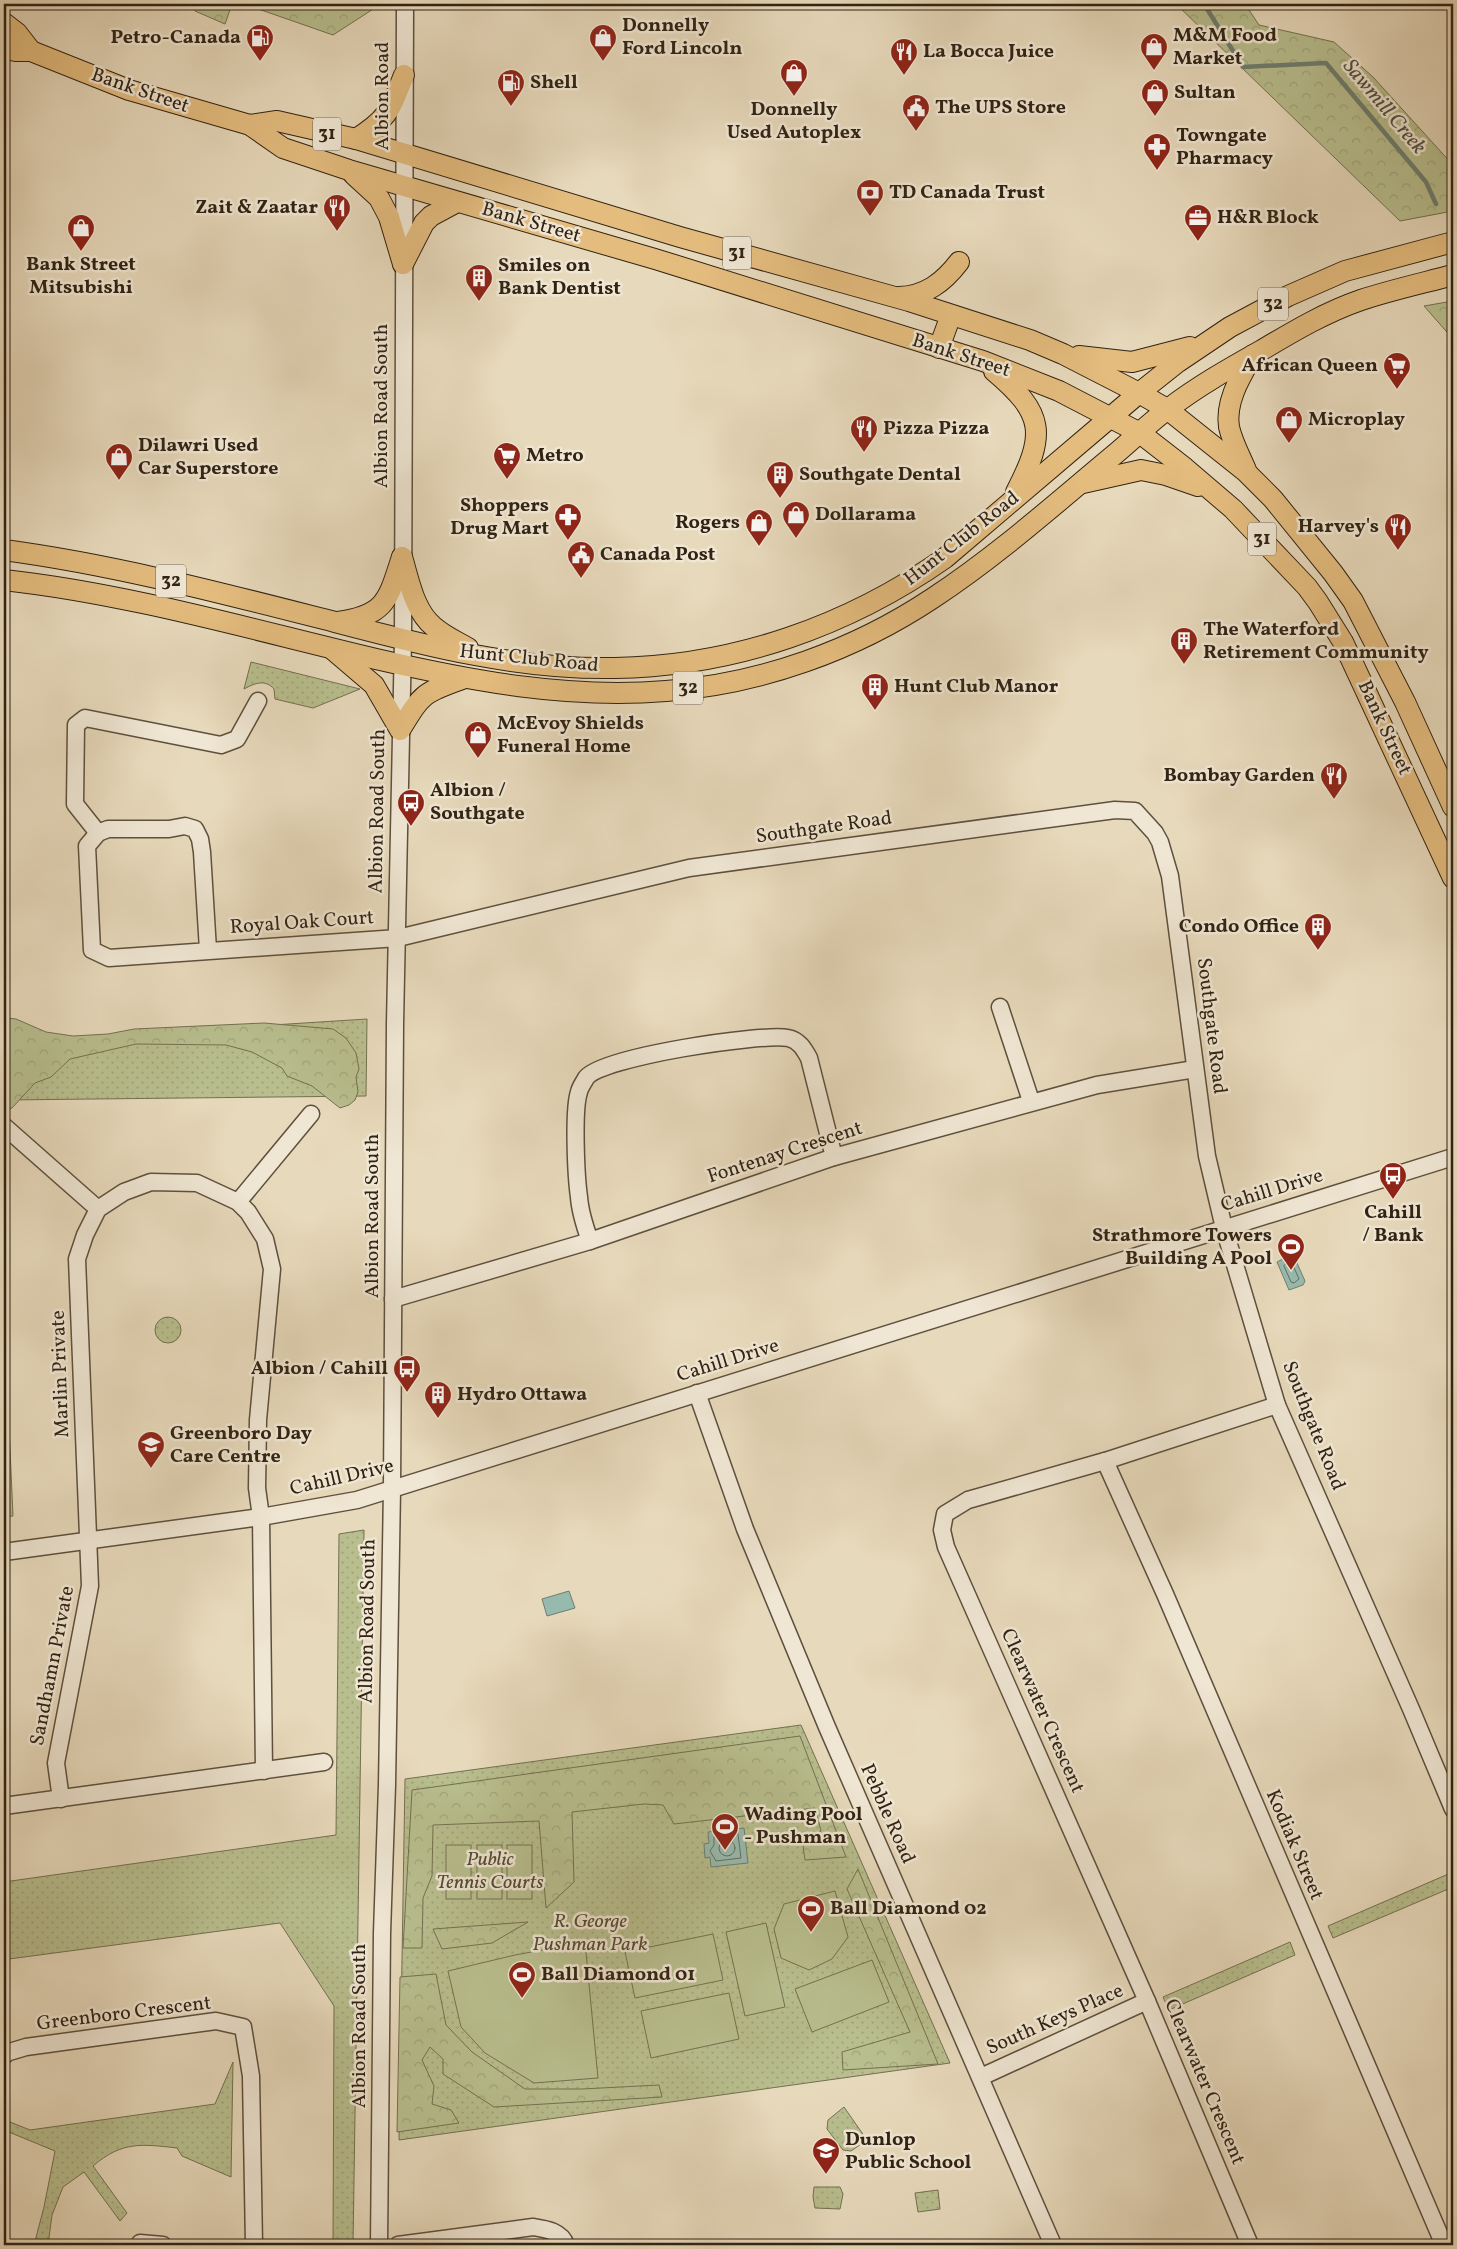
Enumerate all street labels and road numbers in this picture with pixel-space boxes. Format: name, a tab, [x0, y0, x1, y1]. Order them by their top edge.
street label: Albion Road	[369, 42, 397, 150]
street label: Bank Street	[87, 61, 193, 121]
road number: 31	[313, 118, 341, 150]
street label: Bank Street	[478, 196, 584, 250]
road number: 31	[723, 237, 751, 270]
road number: 32	[1258, 288, 1288, 320]
street label: Albion Road South	[368, 324, 396, 488]
street label: Bank Street	[908, 327, 1014, 385]
street label: Hunt Club Road	[898, 485, 1026, 593]
road number: 31	[1248, 522, 1276, 556]
road number: 32	[156, 564, 186, 598]
street label: Hunt Club Road	[458, 638, 600, 680]
road number: 32	[673, 671, 703, 704]
street label: Bank Street	[1350, 676, 1418, 780]
street label: Albion Road South	[363, 728, 393, 894]
street label: Southgate Road	[754, 805, 894, 851]
street label: Royal Oak Court	[229, 904, 375, 942]
street label: Southgate Road	[1189, 956, 1233, 1096]
street label: Fontenay Crescent	[704, 1115, 866, 1191]
street label: Albion Road South	[359, 1134, 387, 1298]
street label: Cahill Drive	[1217, 1162, 1327, 1220]
street label: Marlin Private	[45, 1310, 77, 1438]
street label: Cahill Drive	[673, 1332, 783, 1390]
street label: Southgate Road	[1274, 1357, 1352, 1495]
street label: Cahill Drive	[287, 1452, 397, 1504]
street label: Albion Road South	[353, 1538, 383, 1704]
street label: Sandhamn Private	[24, 1584, 82, 1748]
street label: Clearwater Crescent	[993, 1624, 1091, 1798]
street label: Pebble Road	[852, 1760, 922, 1868]
street label: Kodiak Street	[1258, 1785, 1330, 1905]
street label: Albion Road South	[346, 1944, 374, 2108]
street label: South Keys Place	[982, 1977, 1128, 2063]
street label: Greenboro Crescent	[35, 1989, 213, 2039]
street label: Clearwater Crescent	[1156, 1995, 1252, 2169]

